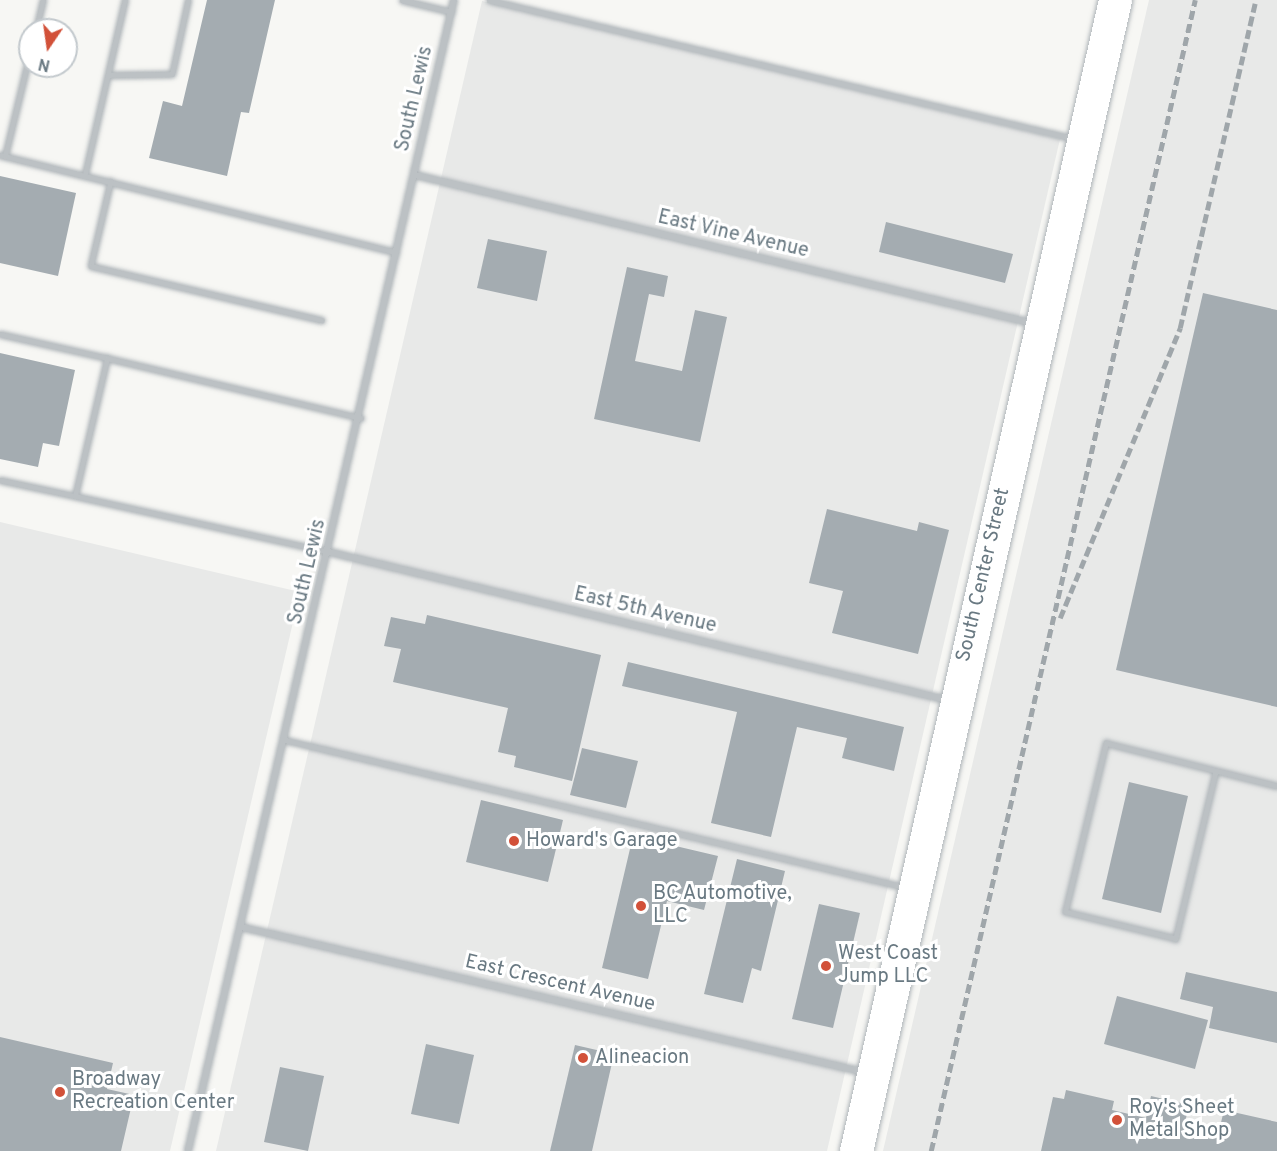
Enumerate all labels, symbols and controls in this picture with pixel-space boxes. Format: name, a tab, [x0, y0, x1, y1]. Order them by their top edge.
north arrow	[18, 18, 78, 78]
street label: South Lewis	[391, 44, 439, 154]
text: N	[37, 53, 52, 75]
street label: East Vine Avenue	[654, 206, 812, 264]
street label: South Center Street	[952, 486, 1016, 664]
street label: South Lewis	[284, 517, 332, 627]
street label: East 5th Avenue	[571, 583, 719, 639]
place label: Howard's Garage	[526, 829, 677, 853]
marker: Howard's Garage	[507, 834, 521, 848]
place label: BC Automotive, LLC	[653, 882, 792, 929]
marker: BC Automotive, LLC	[634, 899, 648, 913]
place label: West Coast Jump LLC	[838, 942, 938, 989]
street label: East Crescent Avenue	[462, 950, 658, 1018]
marker: West Coast Jump LLC	[819, 959, 833, 973]
place label: Alineacion	[595, 1046, 689, 1070]
marker: Alineacion	[576, 1051, 590, 1065]
place label: Broadway Recreation Center	[72, 1068, 234, 1115]
marker: Broadway Recreation Center	[53, 1085, 67, 1099]
place label: Roy's Sheet Metal Shop	[1129, 1096, 1235, 1143]
marker: Roy's Sheet Metal Shop	[1110, 1113, 1124, 1127]

